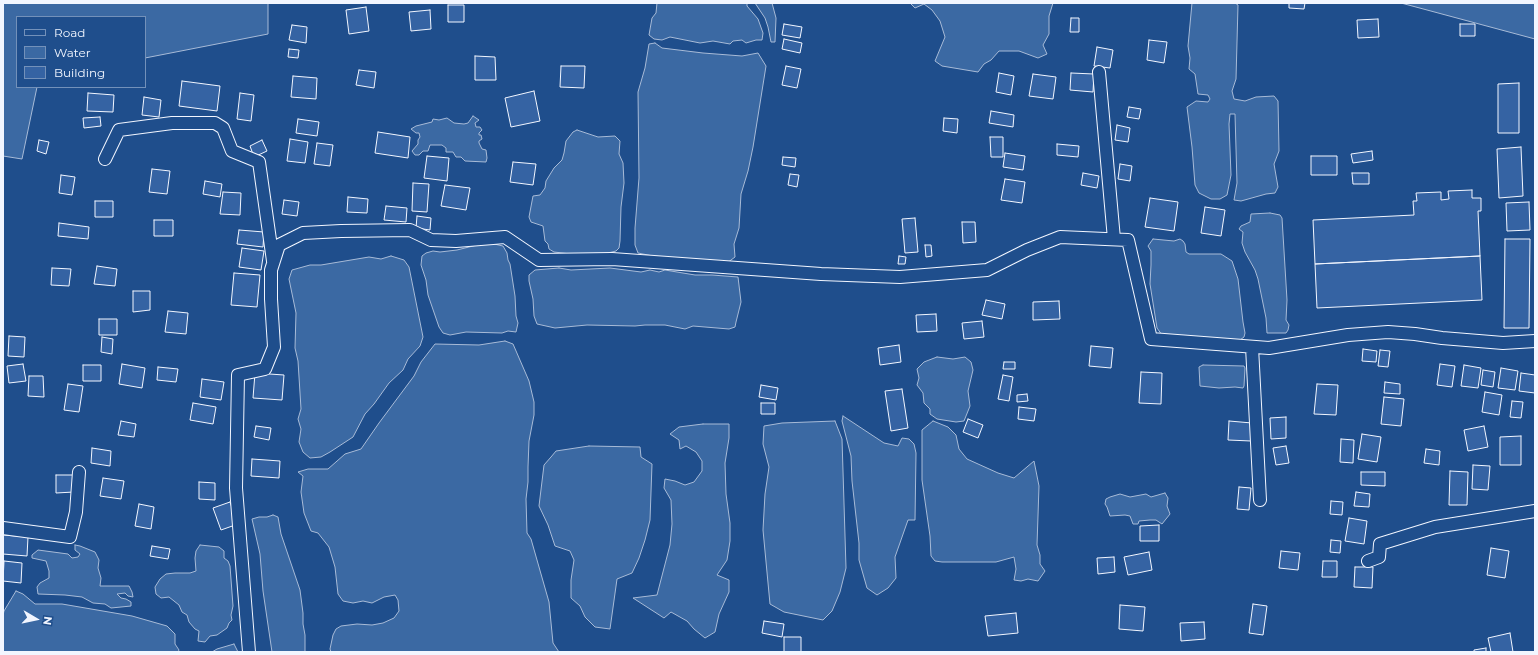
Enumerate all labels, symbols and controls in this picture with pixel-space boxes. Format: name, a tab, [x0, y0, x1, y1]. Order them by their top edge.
legend	[16, 16, 146, 88]
text: Road	[54, 25, 85, 40]
text: Water	[54, 45, 90, 60]
text: Building	[54, 65, 105, 80]
north arrow	[16, 599, 56, 639]
text: N	[40, 615, 55, 626]

